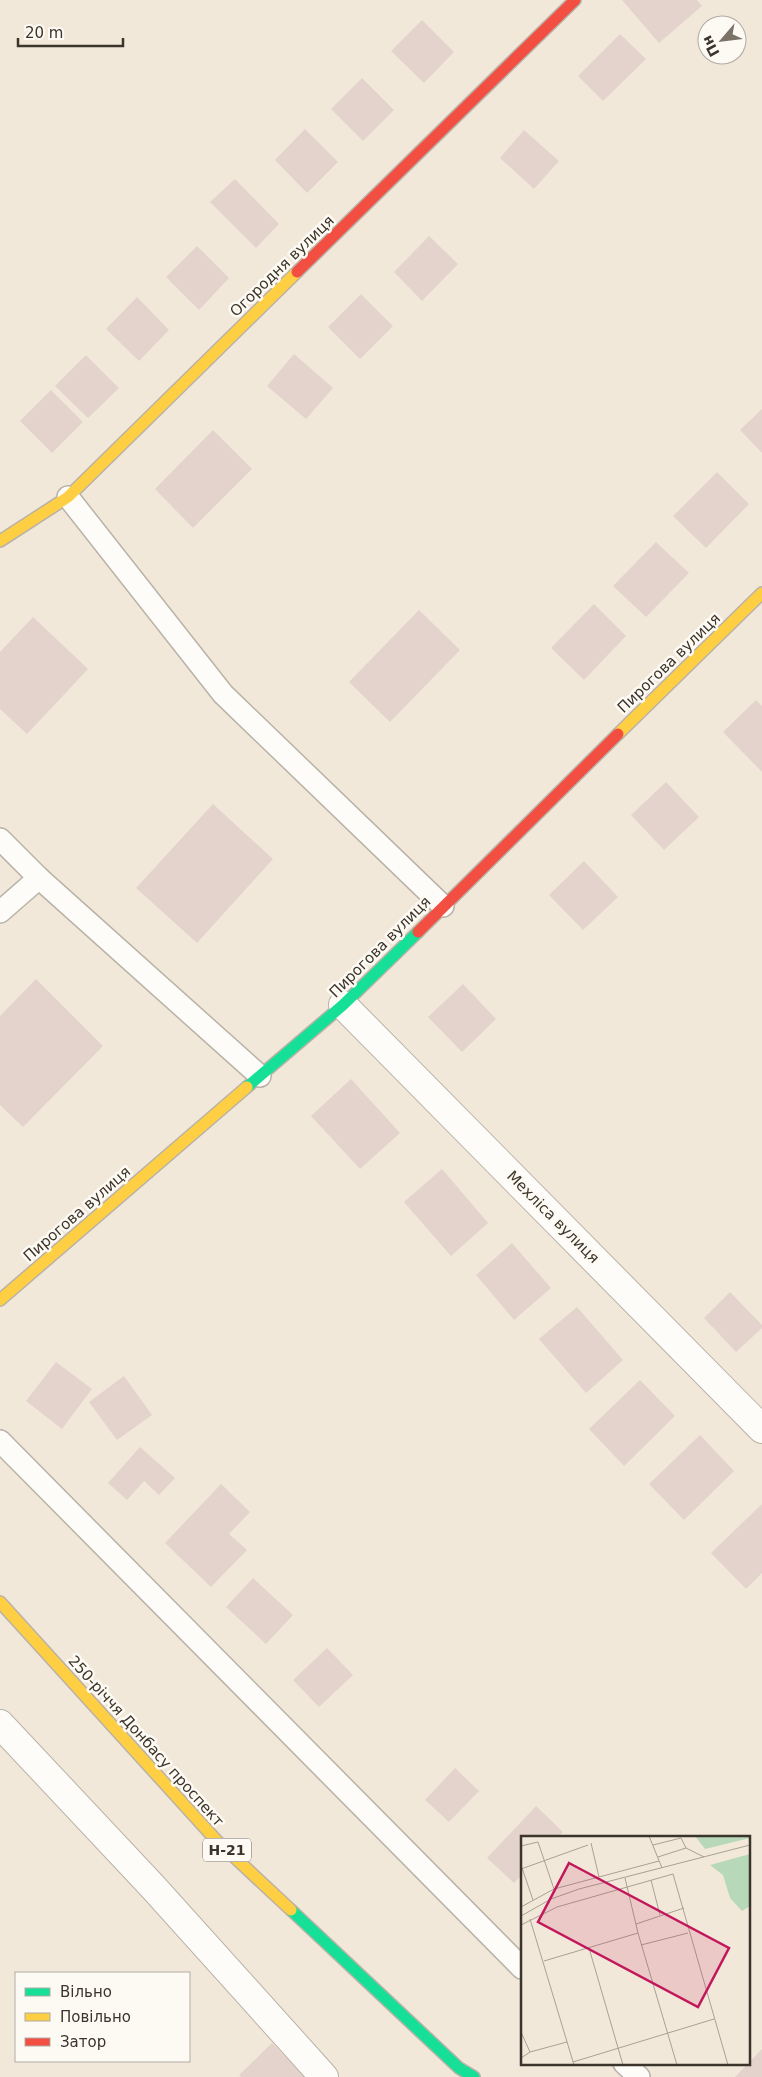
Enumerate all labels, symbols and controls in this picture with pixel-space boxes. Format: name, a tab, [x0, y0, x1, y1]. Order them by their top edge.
scale bar	[18, 15, 122, 47]
north arrow	[697, 15, 747, 65]
text: 20 m	[25, 24, 63, 42]
text: Пн	[698, 33, 723, 59]
street label: Огородня вулиця	[226, 212, 338, 320]
street label: Пирогова вулиця	[614, 609, 724, 717]
street label: Пирогова вулиця	[326, 893, 434, 1001]
street label: Пирогова вулиця	[20, 1163, 134, 1265]
street label: Мехліса вулиця	[503, 1167, 603, 1267]
street label: 250-річчя Донбасу проспект	[64, 1652, 228, 1830]
inset map	[521, 1836, 750, 2064]
road number: Н-21	[203, 1838, 251, 1862]
legend	[15, 1972, 190, 2062]
text: Вільно	[60, 1983, 112, 2001]
text: Повільно	[60, 2008, 131, 2026]
text: Затор	[60, 2033, 106, 2051]

